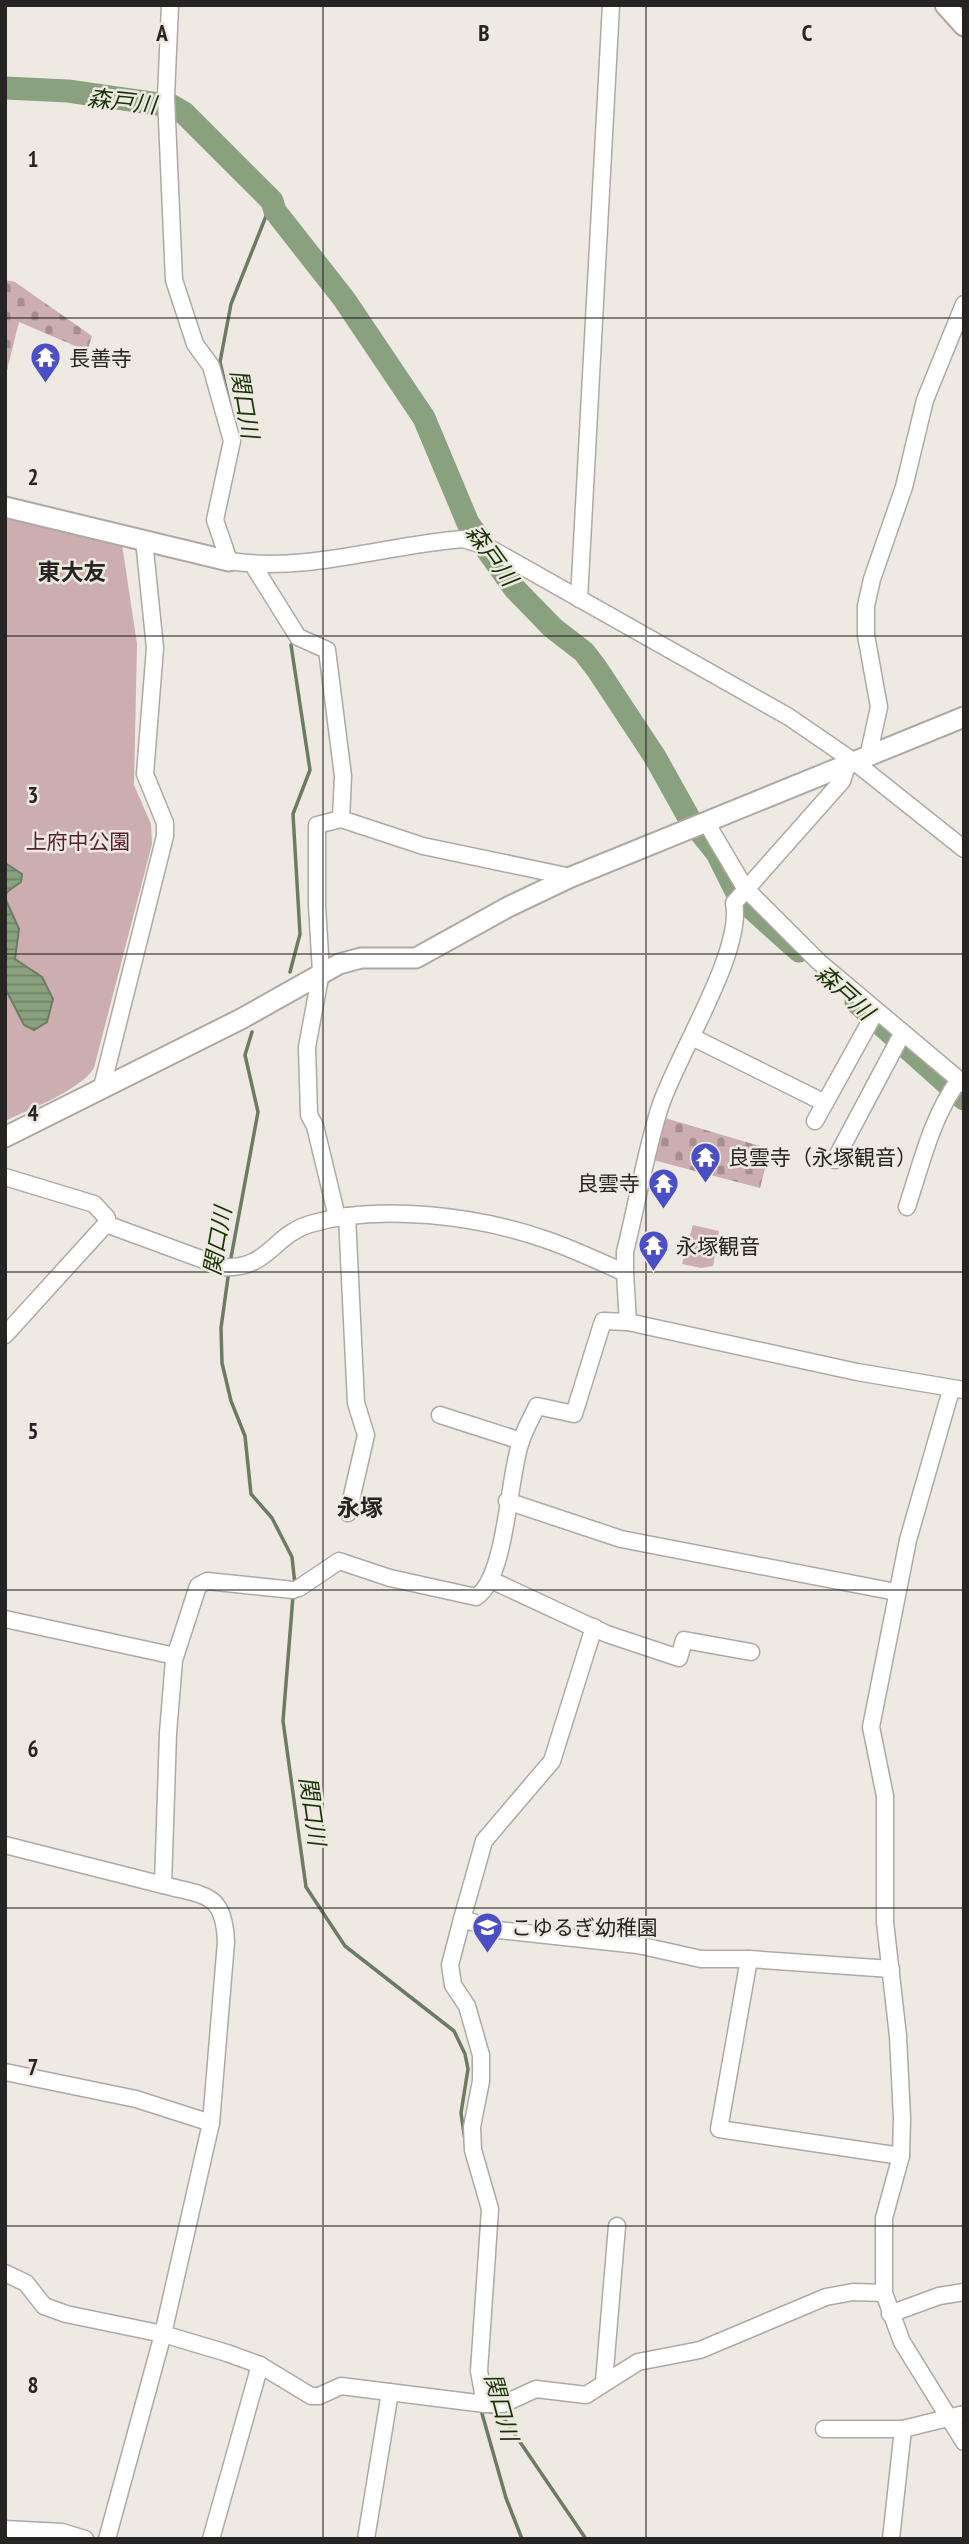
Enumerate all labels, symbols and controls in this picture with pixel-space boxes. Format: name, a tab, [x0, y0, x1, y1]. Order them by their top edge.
text: A	[155, 18, 168, 47]
text: B	[478, 18, 490, 47]
text: C	[802, 18, 813, 47]
water label: 森戸川	[86, 83, 161, 119]
text: 1	[28, 144, 39, 173]
temple icon: 長善寺	[29, 341, 63, 385]
place label: 長善寺	[69, 345, 132, 372]
water label: 関口川	[225, 368, 266, 443]
text: 2	[28, 462, 39, 491]
water label: 森戸川	[460, 519, 526, 594]
district label: 東大友	[38, 557, 107, 586]
text: 3	[28, 780, 39, 809]
park label: 上府中公園	[26, 828, 131, 855]
water label: 森戸川	[810, 958, 883, 1028]
text: 4	[28, 1098, 39, 1127]
temple icon: 良雲寺（永塚観音）	[688, 1140, 722, 1184]
place label: 良雲寺（永塚観音）	[728, 1144, 917, 1171]
temple icon: 良雲寺	[646, 1166, 680, 1210]
place label: 良雲寺	[577, 1170, 640, 1197]
water label: 関口川	[197, 1202, 238, 1277]
temple icon: 永塚観音	[636, 1229, 670, 1273]
place label: 永塚観音	[676, 1233, 760, 1260]
text: 5	[28, 1416, 39, 1445]
district label: 永塚	[337, 1493, 383, 1522]
text: 6	[28, 1734, 39, 1763]
water label: 関口川	[294, 1775, 333, 1850]
school or university icon: こゆるぎ幼稚園	[471, 1910, 505, 1954]
place label: こゆるぎ幼稚園	[511, 1914, 658, 1941]
text: 7	[28, 2052, 39, 2081]
text: 8	[28, 2370, 39, 2399]
water label: 関口川	[479, 2370, 526, 2447]

